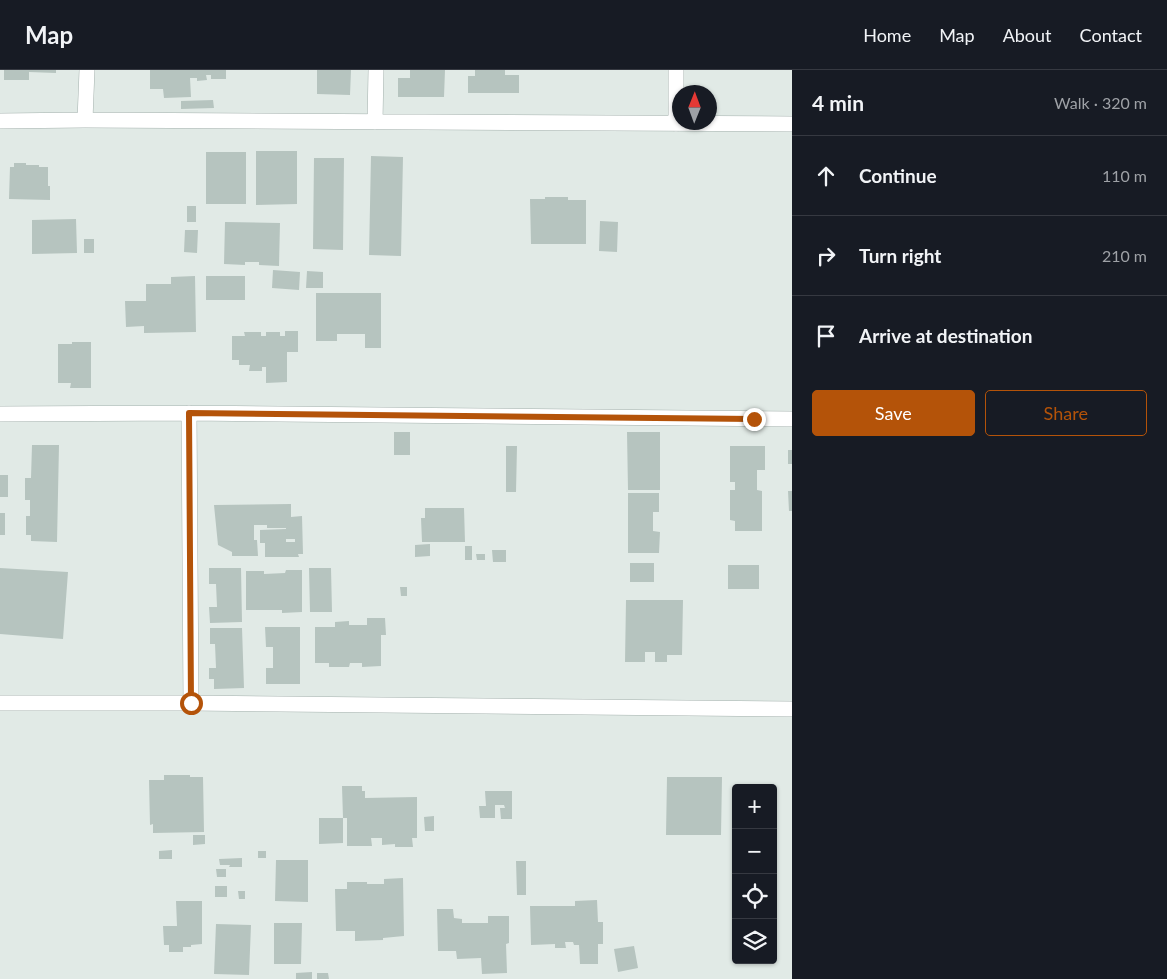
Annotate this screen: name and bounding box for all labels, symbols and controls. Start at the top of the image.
text: Map [25,20,73,49]
text: Home [863,24,911,46]
text: Map [939,24,975,46]
text: About [1003,24,1052,46]
text: Contact [1080,24,1142,46]
north arrow [672,85,717,130]
text: 4 min [812,90,864,115]
text: Walk · 320 m [1054,93,1147,112]
icon: ahead [812,162,840,190]
text: Continue [859,164,937,187]
text: 110 m [1102,166,1147,185]
icon: right [812,242,840,270]
text: Turn right [859,244,941,267]
text: 210 m [1102,246,1147,265]
icon: arrive [812,322,840,350]
text: Arrive at destination [859,324,1032,347]
button: Save [812,390,975,436]
button: Share [985,390,1147,436]
route end [743,408,766,431]
route start [180,692,203,715]
map controls [732,784,777,964]
button: + [732,784,777,829]
button: − [732,829,777,874]
button: locate [732,874,777,919]
button: layers [732,919,777,964]

